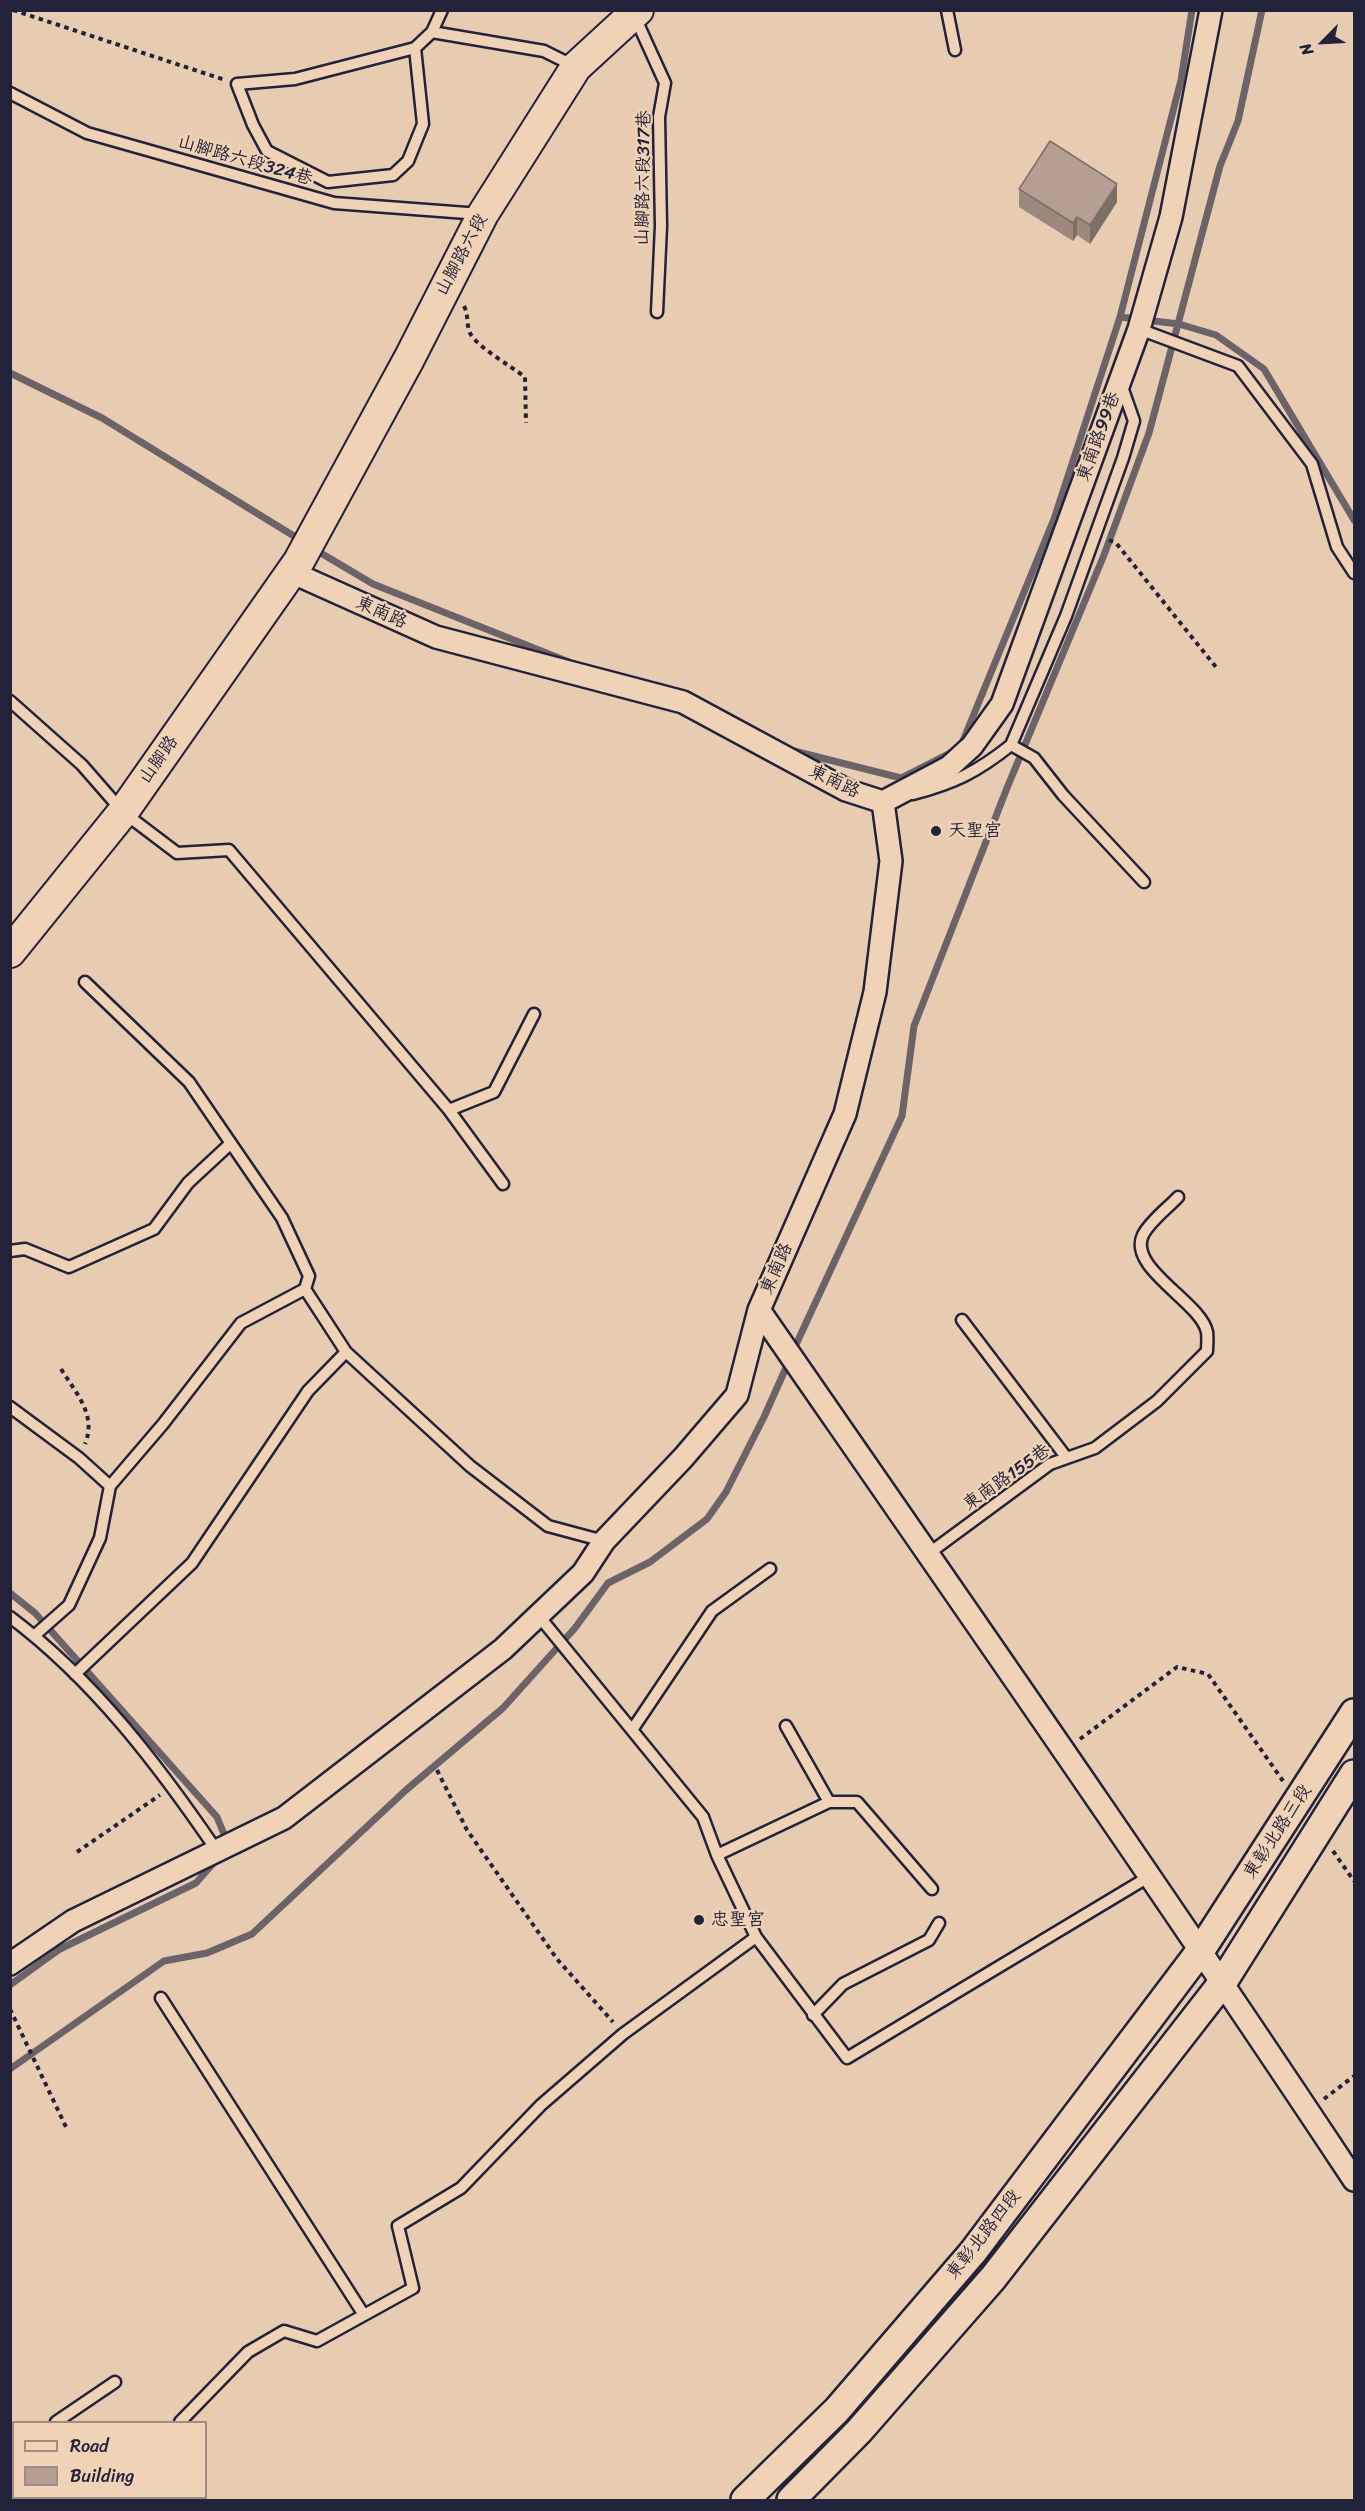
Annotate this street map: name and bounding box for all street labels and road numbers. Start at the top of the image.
street label: 山腳路六段317巷 [632,110,656,246]
street label: 山腳路六段324巷 [175,131,315,191]
street label: 山腳路六段 [431,210,493,300]
street label: 東南路99巷 [1073,389,1125,485]
street label: 東南路 [352,592,410,634]
street label: 山腳路 [135,732,183,788]
street label: 東南路 [805,761,863,803]
street label: 東南路 [756,1240,798,1298]
street label: 東南路155巷 [959,1440,1055,1516]
street label: 東彰北路三段 [1240,1781,1316,1883]
street label: 東彰北路四段 [942,2186,1026,2284]

